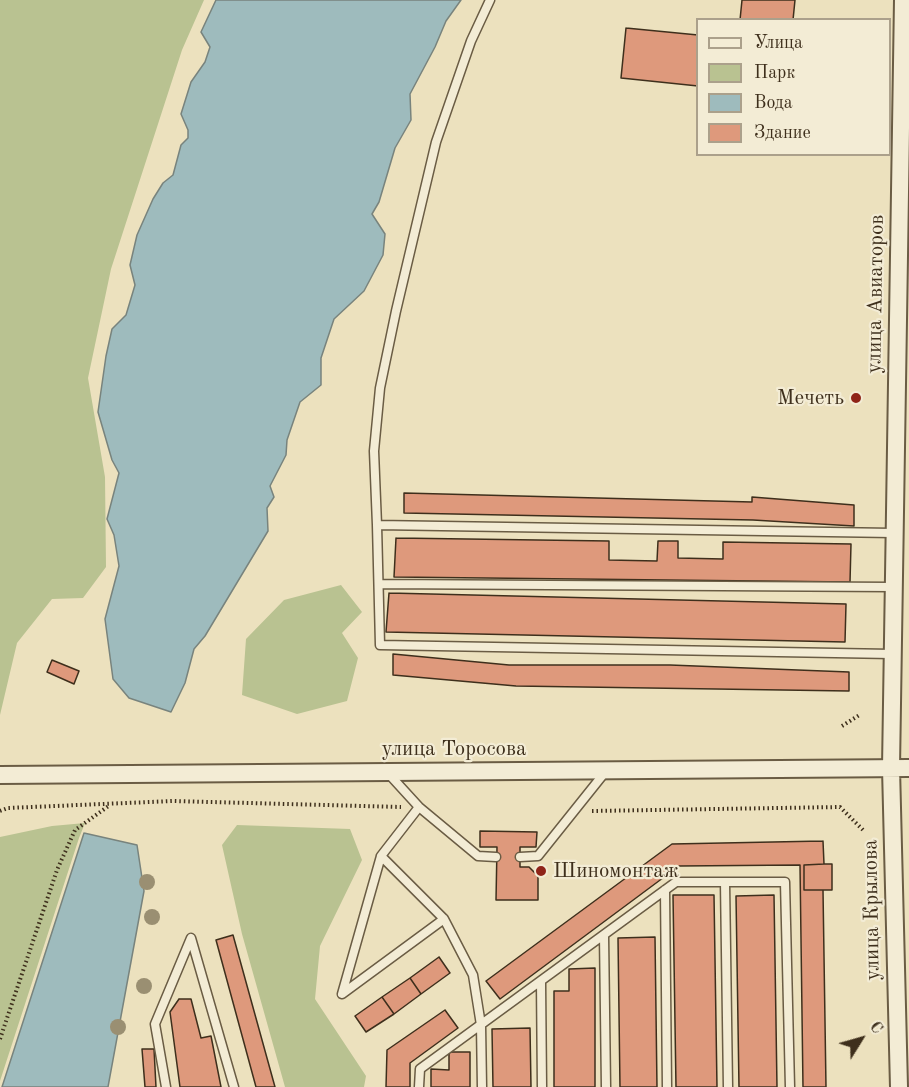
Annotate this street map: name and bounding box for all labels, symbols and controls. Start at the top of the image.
legend [696,18,891,156]
text: Улица [754,34,803,52]
text: Парк [754,64,795,82]
text: Вода [754,94,793,112]
text: Здание [754,124,811,142]
street label: улица Авиаторов [862,214,890,374]
place label: Мечеть [777,385,844,411]
marker: Мечеть [849,391,863,405]
street label: улица Торосова [382,736,526,762]
street label: улица Крылова [858,839,886,981]
place label: Шиномонтаж [553,858,679,884]
marker: Шиномонтаж [534,864,548,878]
north arrow [831,1009,891,1069]
text: С [866,1019,885,1037]

